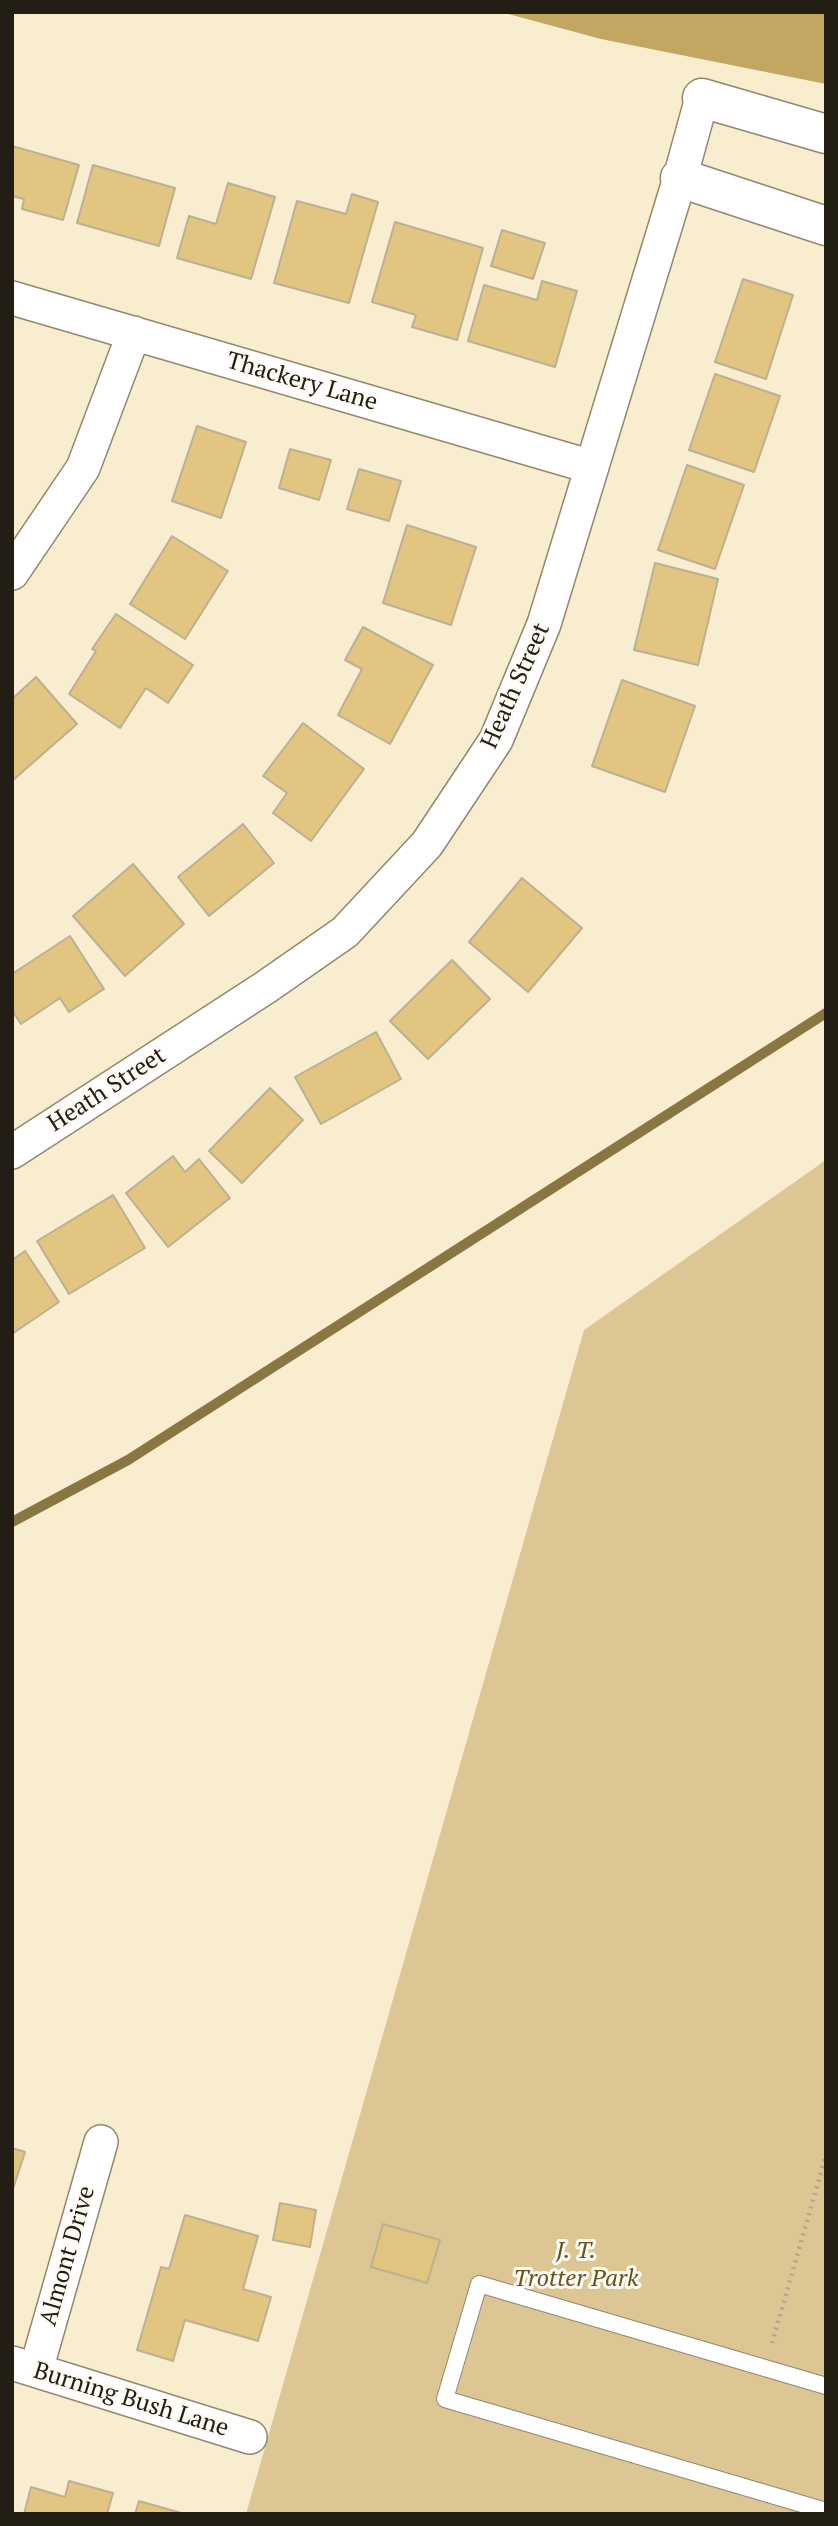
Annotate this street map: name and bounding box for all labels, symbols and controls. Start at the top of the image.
street label: Thackery Lane [223,347,381,417]
street label: Heath Street [475,619,557,753]
street label: Heath Street [43,1041,171,1139]
street label: Almont Drive [34,2183,102,2329]
park label: J. T. Trotter Park [513,2237,639,2293]
street label: Burning Bush Lane [30,2357,232,2443]

